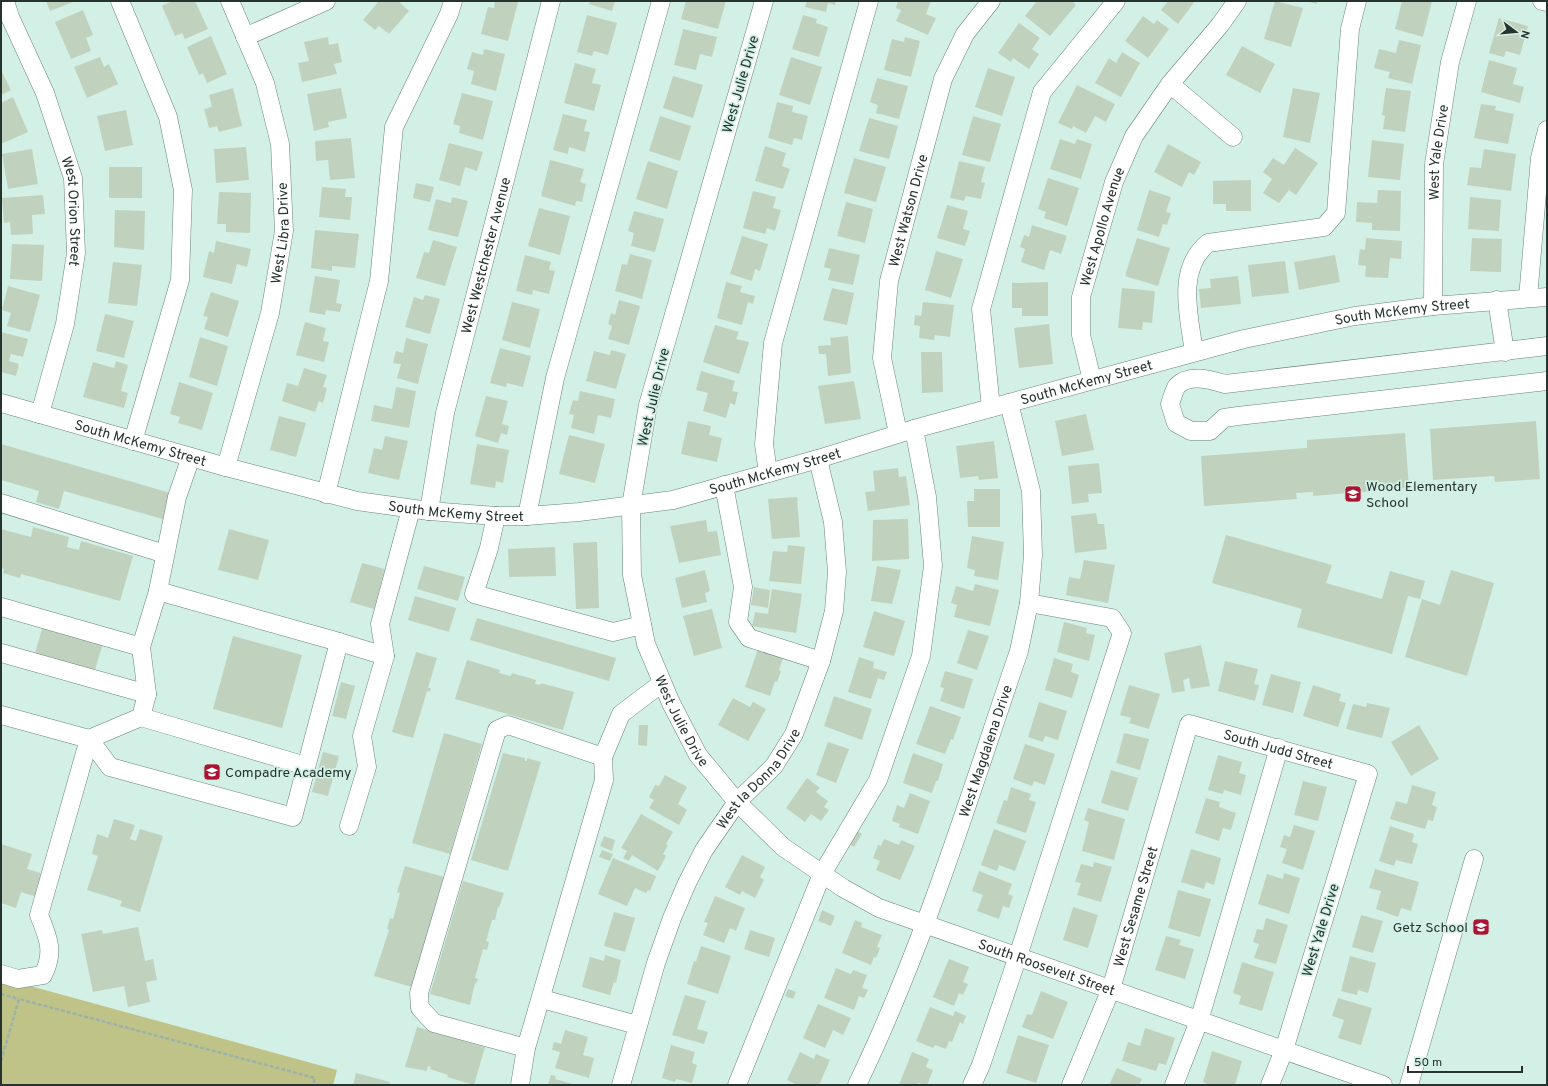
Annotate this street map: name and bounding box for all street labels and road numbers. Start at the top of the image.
street label: West Julie Drive [719,34,763,135]
street label: West Yale Drive [1427,103,1453,200]
street label: West Watson Drive [886,153,932,269]
street label: West Orion Street [57,155,83,267]
street label: West Apollo Avenue [1078,165,1129,288]
street label: West Westchester Avenue [459,176,515,336]
street label: West Libra Drive [268,182,294,285]
street label: South McKemy Street [1333,296,1470,330]
street label: West Julie Drive [635,346,674,448]
street label: South McKemy Street [1019,357,1155,410]
street label: South McKemy Street [72,417,208,471]
street label: South McKemy Street [708,445,843,499]
street label: South McKemy Street [387,498,524,526]
street label: West Julie Drive [650,673,711,771]
street label: West Magdalena Drive [957,683,1017,820]
street label: West la Donna Drive [714,727,805,833]
street label: South Judd Street [1221,727,1335,774]
street label: West Sesame Street [1111,845,1163,969]
street label: West Yale Drive [1299,882,1344,979]
street label: South Roosevelt Street [976,936,1117,1000]

